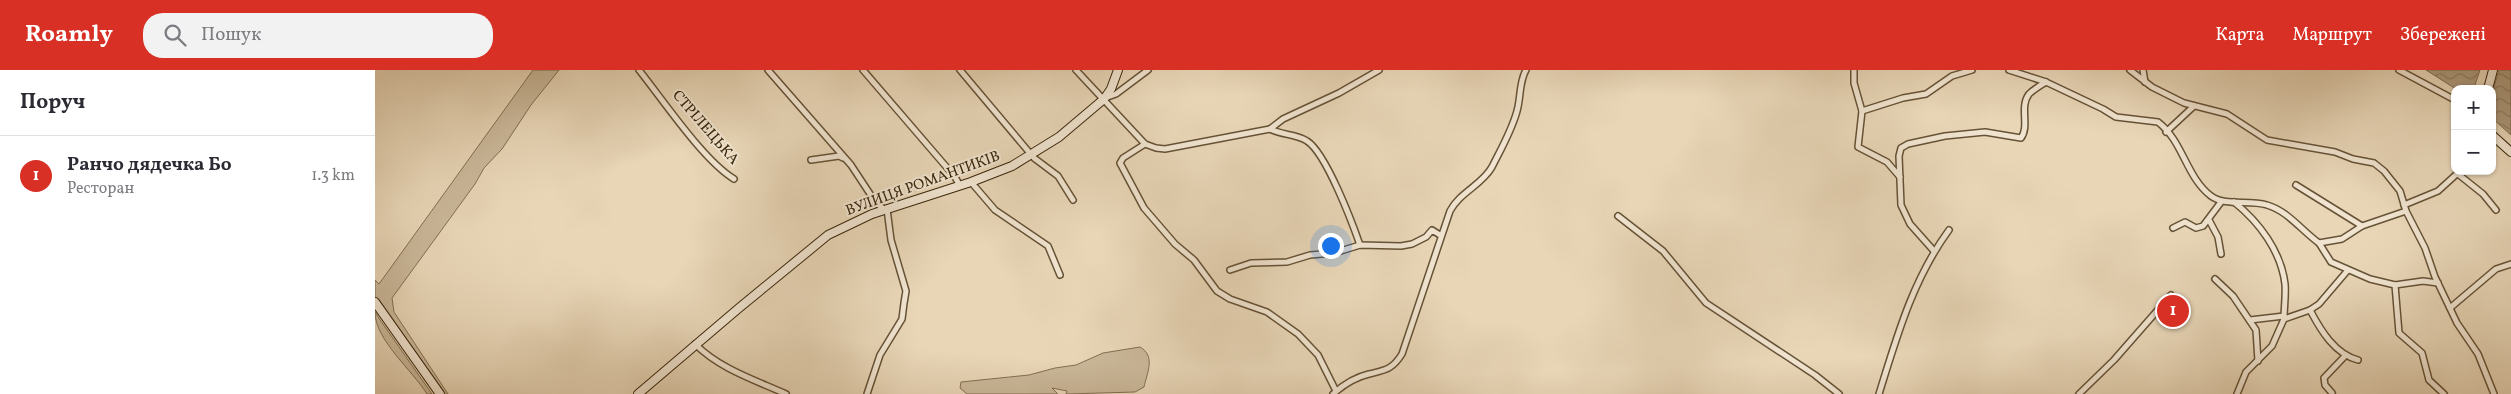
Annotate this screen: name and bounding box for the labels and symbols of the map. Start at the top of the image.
street label: СТРІЛЕЦЬКА [667,86,744,170]
street label: ВУЛИЦЯ РОМАНТИКІВ [843,146,1003,222]
your location [1318,233,1344,259]
pin: 1 [2157,292,2189,330]

